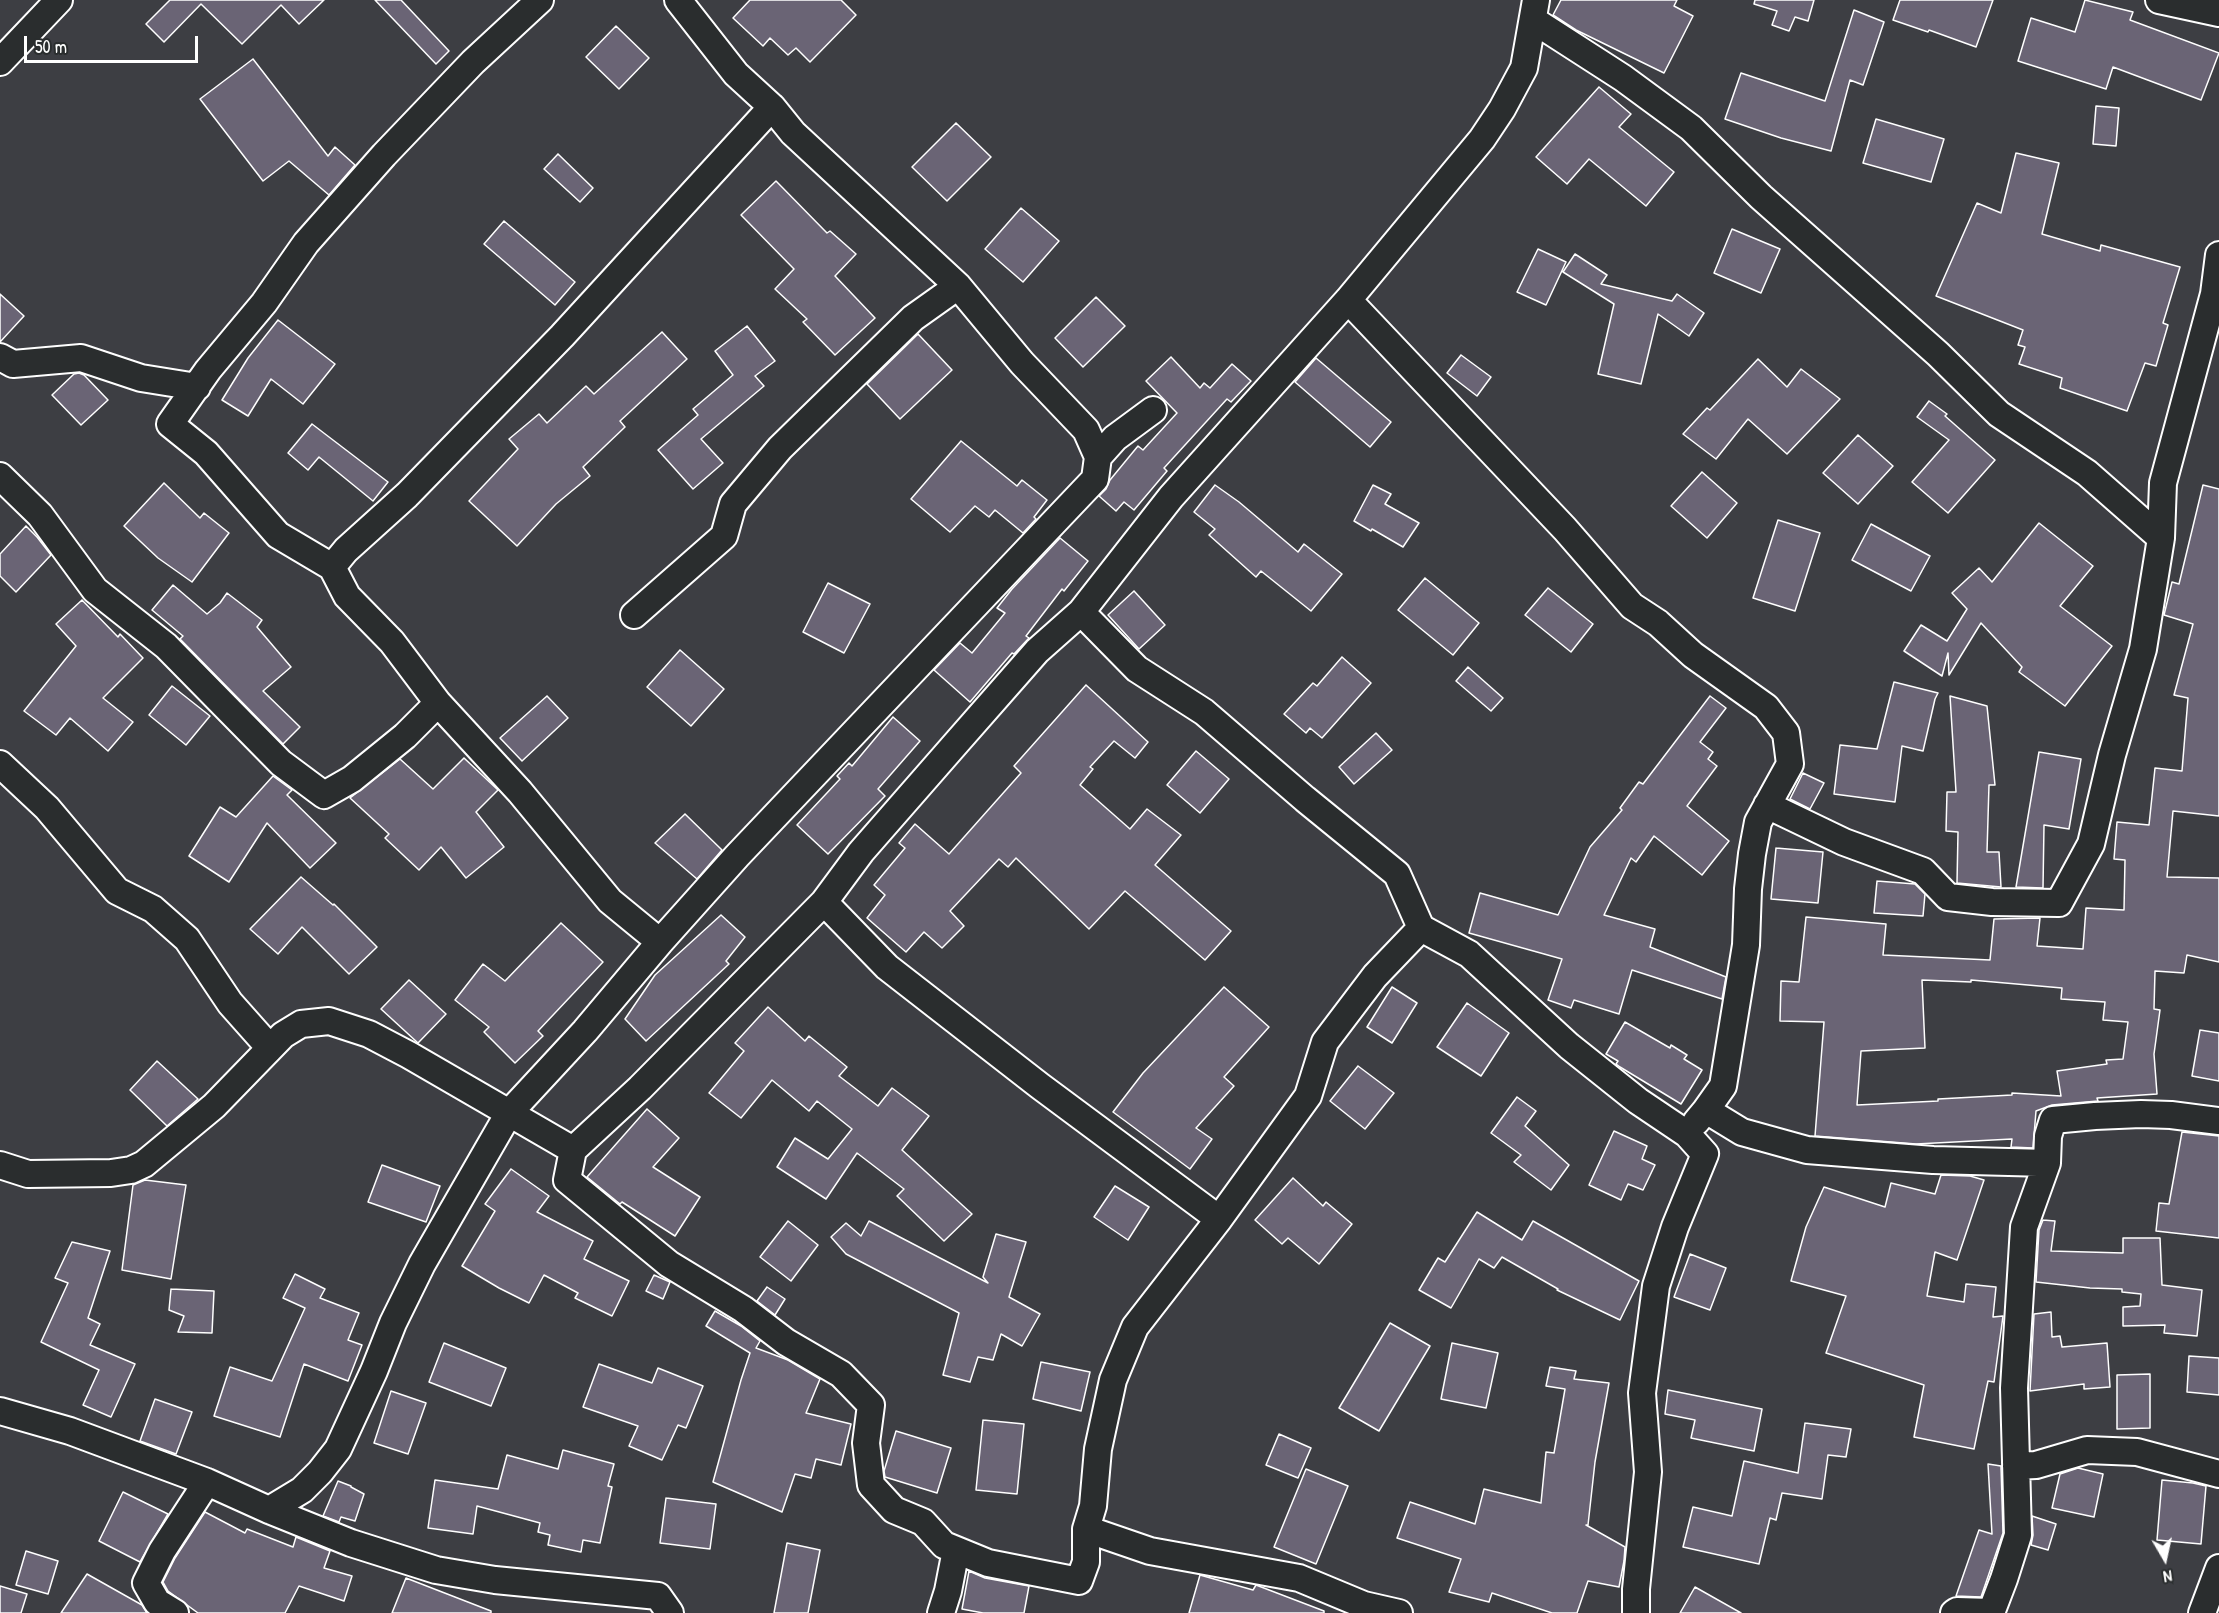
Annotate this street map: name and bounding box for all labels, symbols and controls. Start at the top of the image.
scale bar [27,24,201,62]
text: 50 m [35,34,67,59]
north arrow [2135,1529,2195,1589]
text: N [2162,1565,2174,1588]

